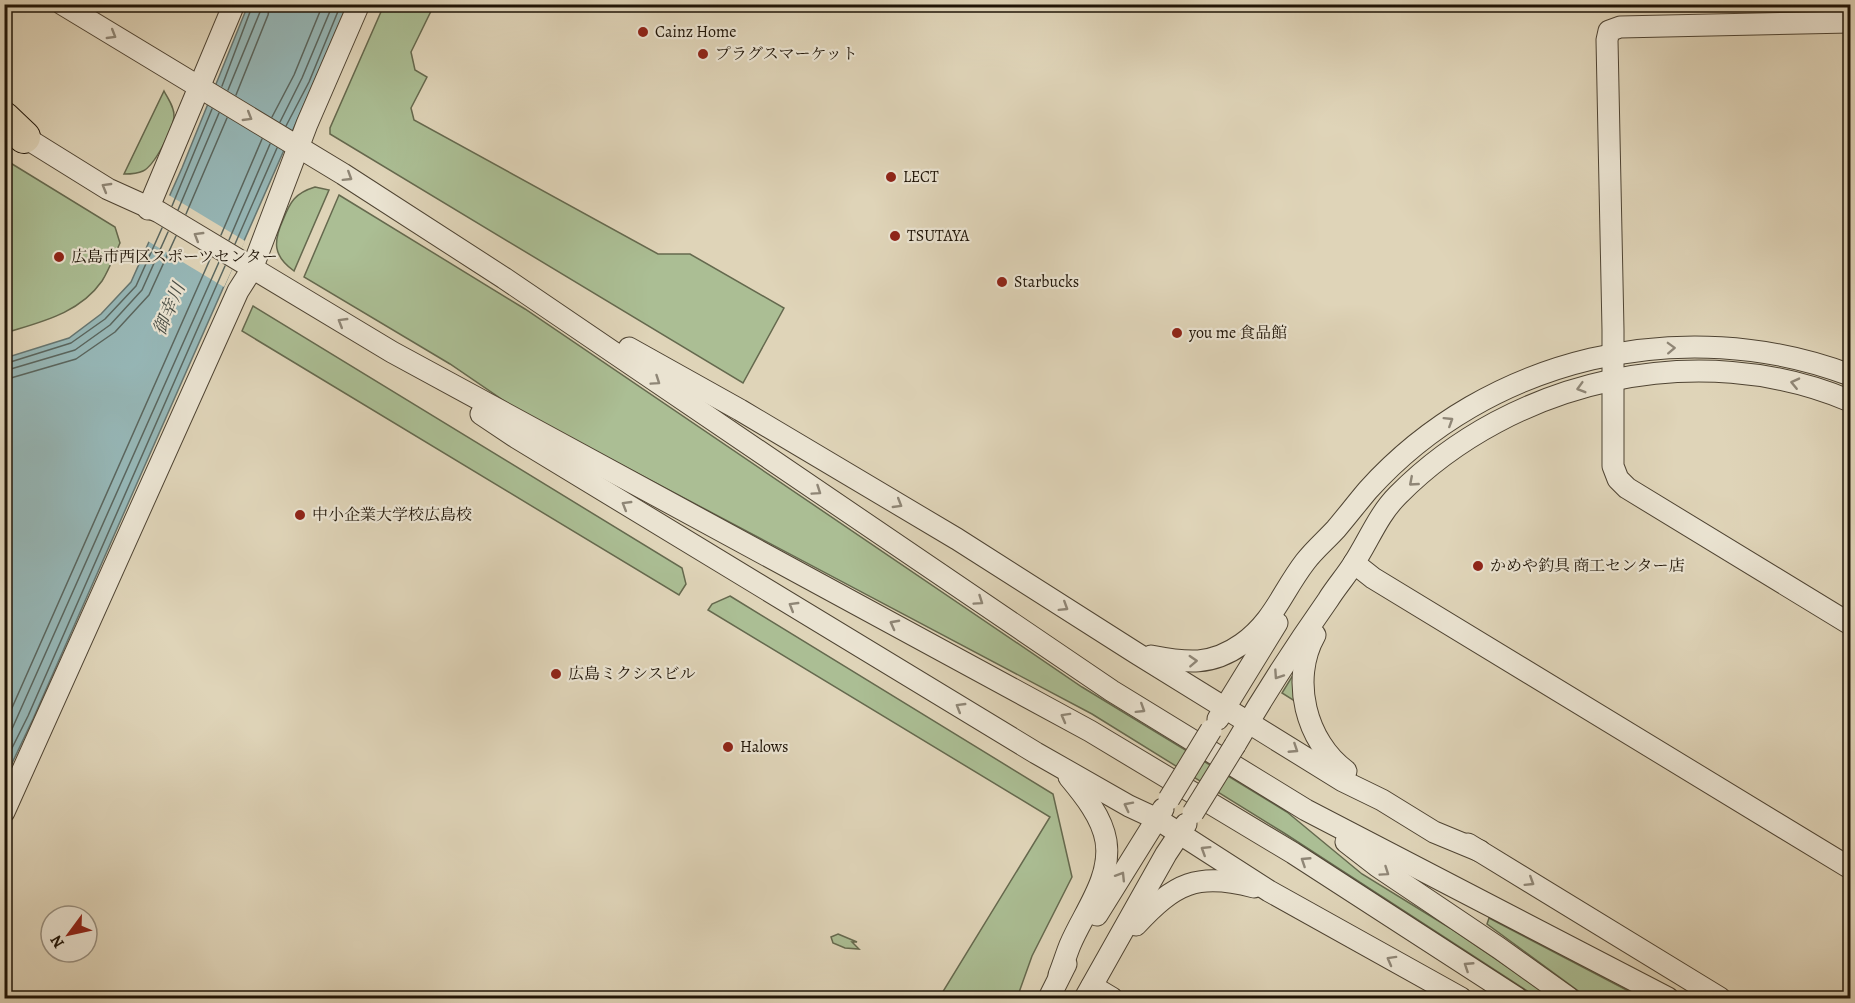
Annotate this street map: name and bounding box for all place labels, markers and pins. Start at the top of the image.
place label: Cainz Home [655,21,736,43]
marker: Cainz Home [636,25,650,39]
place label: プラグスマーケット [715,43,858,65]
marker: プラグスマーケット [696,47,710,61]
place label: LECT [903,166,939,188]
marker: LECT [884,170,898,184]
place label: TSUTAYA [907,225,970,247]
marker: TSUTAYA [888,229,902,243]
place label: 広島市西区スポーツセンター [71,246,278,268]
marker: 広島市西区スポーツセンター [52,250,66,264]
place label: Starbucks [1014,271,1079,293]
marker: Starbucks [995,275,1009,289]
place label: you me 食品館 [1188,322,1287,344]
marker: you me 食品館 [1170,326,1184,340]
place label: 中小企業大学校広島校 [312,504,472,526]
marker: 中小企業大学校広島校 [293,508,307,522]
place label: かめや釣具 商工センター店 [1490,555,1685,577]
marker: かめや釣具 商工センター店 [1471,559,1485,573]
place label: 広島ミクシスビル [568,663,696,685]
marker: 広島ミクシスビル [549,667,563,681]
place label: Halows [740,736,789,758]
marker: Halows [721,740,735,754]

